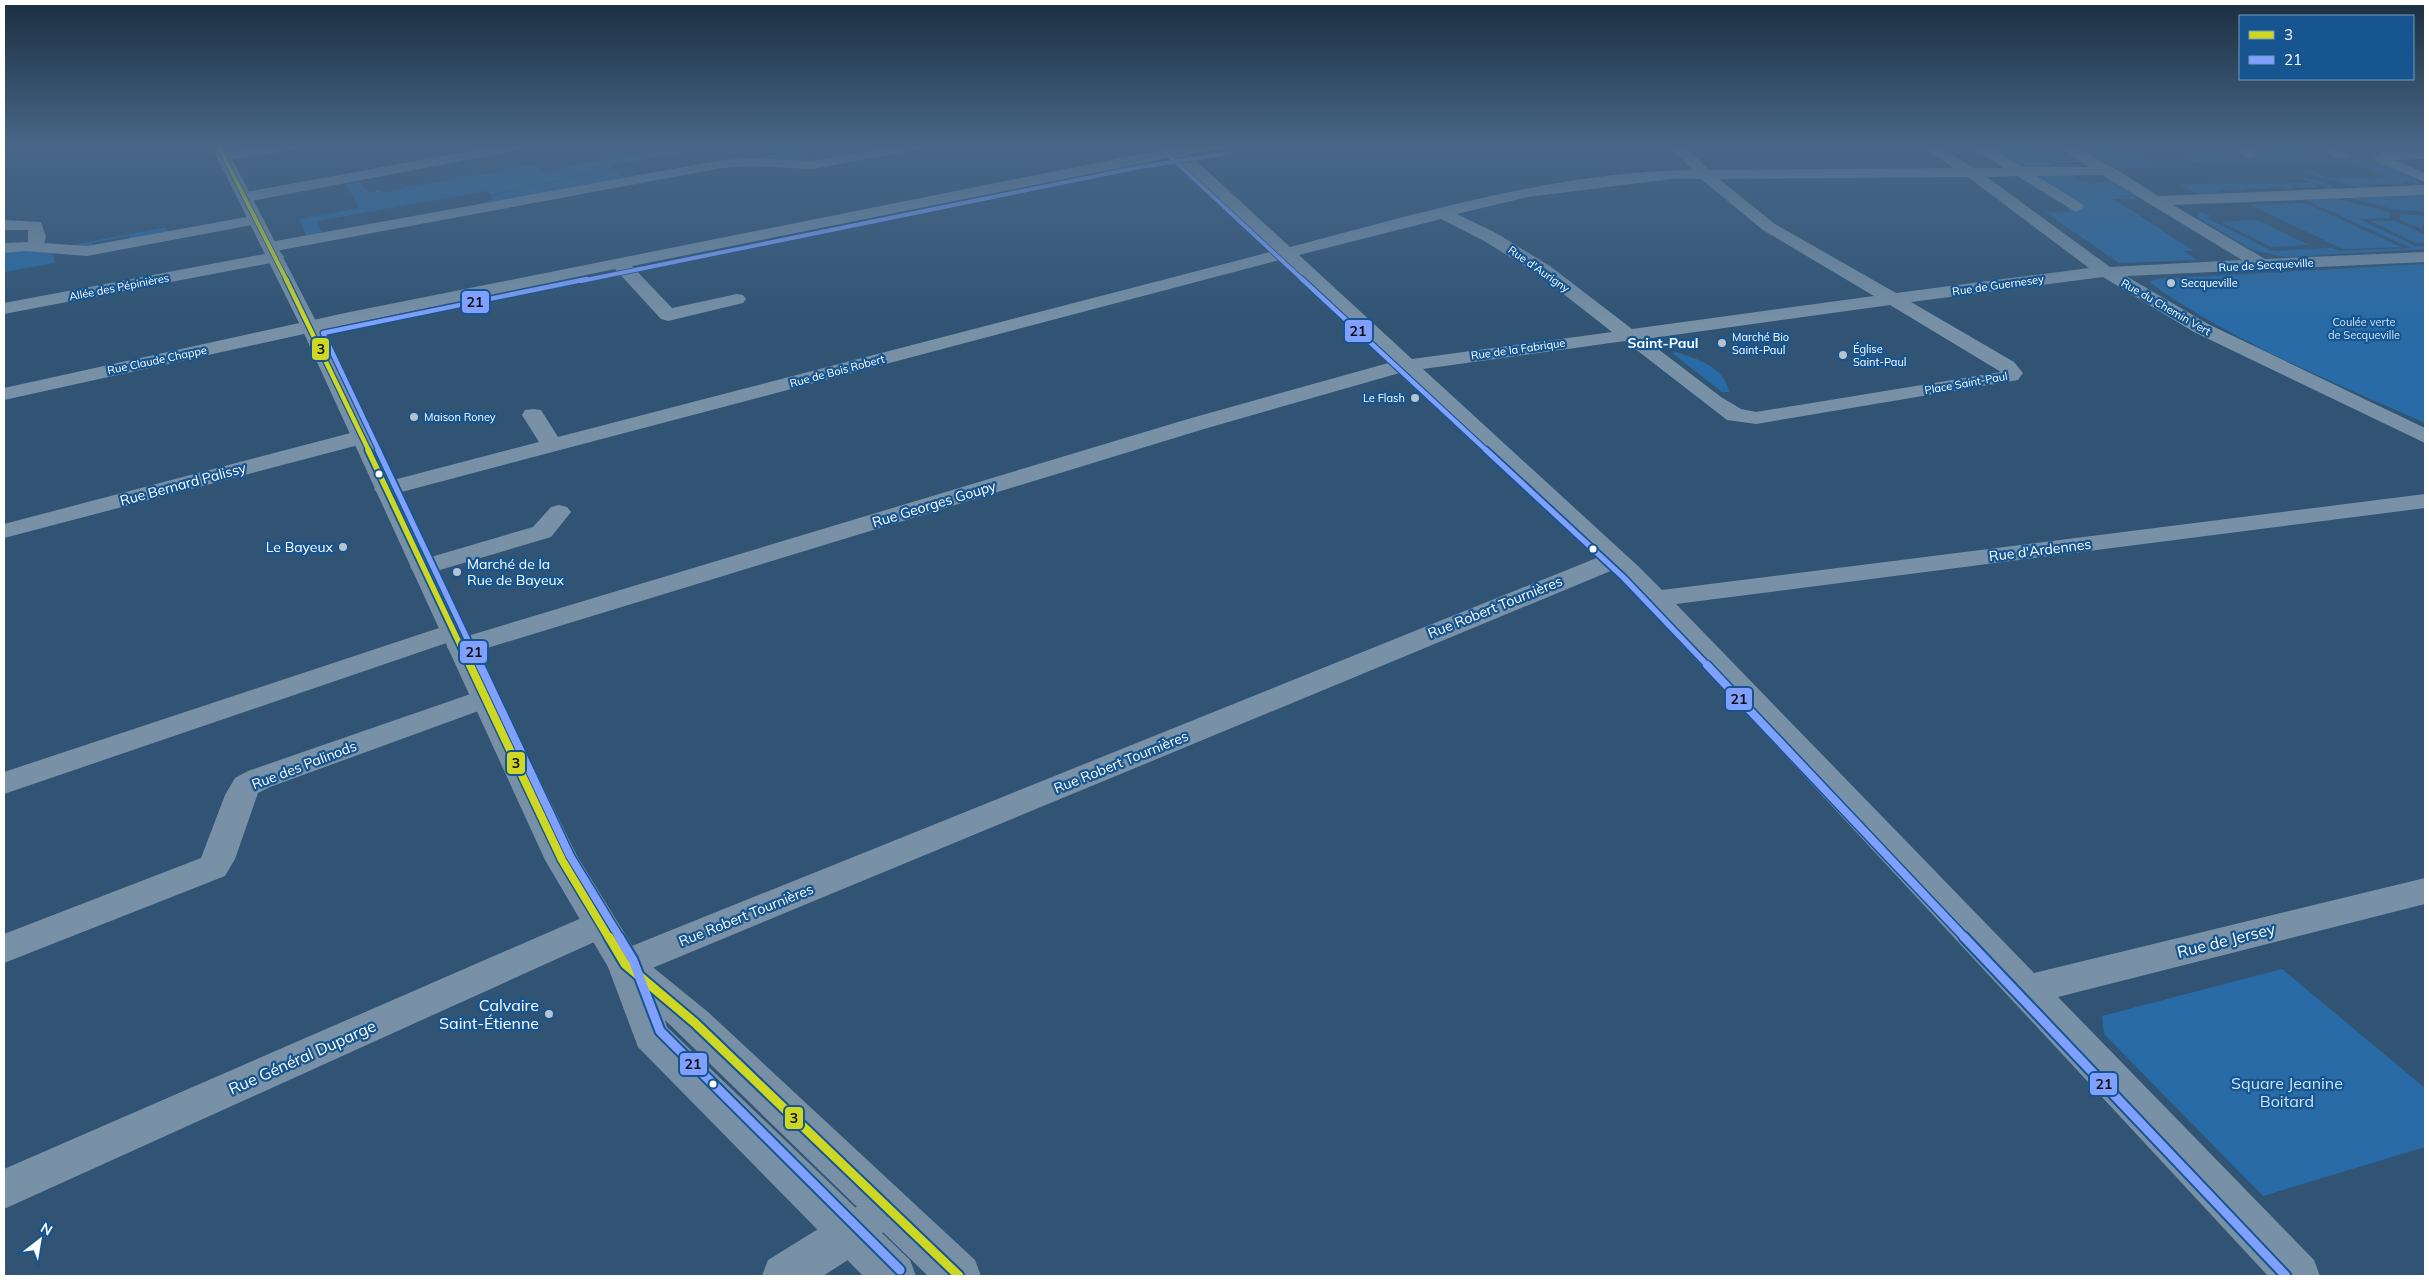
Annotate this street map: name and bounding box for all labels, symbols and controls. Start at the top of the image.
legend [2239,15,2414,80]
text: 3 [2284,25,2293,44]
text: 21 [2284,50,2302,69]
street label: Rue d'Aurigny [1506,243,1573,295]
street label: Rue de Secqueville [2218,256,2314,274]
street label: Allée des Pépinières [68,270,170,304]
street label: Rue de Guernesey [1951,272,2045,298]
street label: Rue du Chemin Vert [2119,276,2214,338]
place label: Secqueville [2181,276,2238,290]
marker: Secqueville [2165,277,2177,289]
line badge: 21 [461,290,490,314]
text: 21 [467,293,483,311]
park label: Coulée verte de Secqueville [2328,315,2400,342]
line badge: 21 [1344,319,1373,343]
text: 21 [1350,322,1366,340]
place label: Marché Bio Saint-Paul [1732,330,1789,357]
district label: Saint-Paul [1628,334,1698,352]
street label: Rue de la Fabrique [1470,335,1566,363]
line badge: 3 [311,337,330,361]
marker: Marché Bio Saint-Paul [1716,337,1728,349]
text: 3 [317,340,325,358]
place label: Église Saint-Paul [1853,342,1906,369]
street label: Rue Claude Chappe [106,343,208,377]
marker: Église Saint-Paul [1837,349,1849,361]
street label: Rue de Bois Robert [788,352,886,390]
street label: Place Saint-Paul [1923,369,2009,397]
place label: Le Flash [1363,391,1405,405]
marker: Le Flash [1409,392,1421,404]
place label: Maison Roney [424,410,496,424]
marker: Maison Roney [408,411,420,423]
street label: Rue Bernard Palissy [118,458,249,510]
unlabelled marker [374,469,384,479]
street label: Rue Georges Goupy [870,476,999,531]
street label: Rue d'Ardennes [1988,535,2092,565]
place label: Le Bayeux [266,538,334,556]
marker: Le Bayeux [337,541,349,553]
unlabelled marker [1588,544,1598,554]
place label: Marché de la Rue de Bayeux [467,555,565,589]
marker: Marché de la Rue de Bayeux [451,566,463,578]
street label: Rue Robert Tournières [1425,572,1565,642]
line badge: 21 [459,640,488,664]
text: 21 [466,643,482,661]
line badge: 21 [1725,687,1753,711]
text: 21 [1731,690,1747,708]
street label: Rue Robert Tournières [1051,727,1191,797]
street label: Rue des Palinods [249,737,359,793]
line badge: 3 [506,751,526,775]
text: 3 [512,754,520,772]
street label: Rue Robert Tournières [676,880,816,950]
street label: Rue de Jersey [2175,918,2278,962]
place label: Calvaire Saint-Étienne [439,995,539,1033]
marker: Calvaire Saint-Étienne [543,1008,555,1020]
street label: Rue Général Duparge [225,1015,379,1099]
line badge: 21 [679,1052,708,1076]
text: 21 [685,1055,701,1073]
line badge: 21 [2089,1072,2118,1096]
park label: Square Jeanine Boitard [2231,1073,2343,1111]
text: 21 [2096,1075,2112,1093]
unlabelled marker [708,1079,718,1089]
line badge: 3 [784,1106,804,1130]
text: 3 [790,1109,798,1127]
north arrow [15,1215,65,1265]
text: N [38,1218,56,1239]

